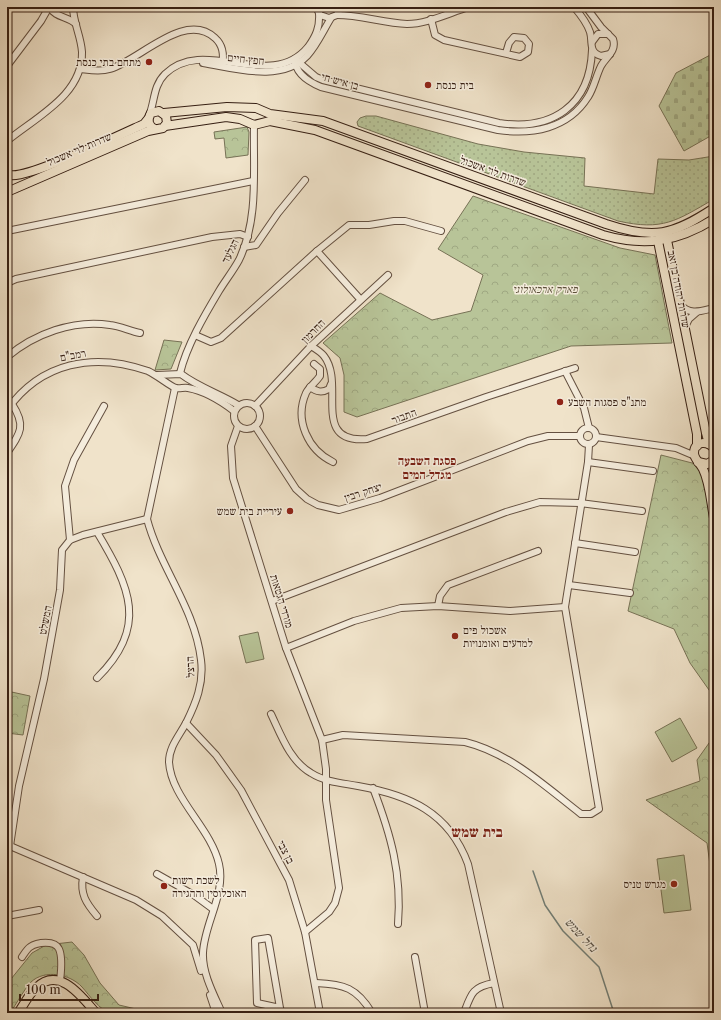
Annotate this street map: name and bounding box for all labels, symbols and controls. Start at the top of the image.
street label: חפץ חיים [227,50,265,68]
place label: מתחם בתי כנסת [76,55,141,69]
marker: מתחם בתי כנסת [144,57,154,67]
street label: בן איש חי [320,69,360,93]
place label: בית כנסת [436,78,474,92]
marker: בית כנסת [423,80,433,90]
street label: שדרות לוי אשכול [44,129,114,169]
street label: שדרות לוי אשכול [458,153,528,190]
street label: הגלעד [218,237,242,265]
street label: שדרות יהודה בן זאב [665,249,693,329]
park label: פארק ארכאולוגי [512,282,579,296]
street label: החרמון [298,316,328,346]
street label: רמב"ם [59,346,87,364]
place label: מתנ"ס פסגות השבע [568,395,647,409]
marker: מתנ"ס פסגות השבע [555,397,565,407]
street label: התבור [390,405,419,427]
district label: פסגת השבעה מגדל המים [398,453,456,482]
street label: יצחק רבין [342,479,384,505]
place label: עיריית בית שמש [217,504,282,518]
marker: עיריית בית שמש [285,506,295,516]
street label: מורדי הגטאות [267,572,297,630]
street label: המשלט [35,604,55,636]
place label: אשכול פים למדעים ואומנויות [463,623,533,650]
marker: אשכול פים למדעים ואומנויות [450,631,460,641]
street label: הרצל [182,656,198,678]
district label: בית שמש [451,822,503,841]
street label: בן צבי [274,838,298,866]
place label: לשכת רשות האוכלוסין וההגירה [172,873,247,900]
place label: מגרש טניס [623,877,666,891]
marker: מגרש טניס [669,879,679,889]
marker: לשכת רשות האוכלוסין וההגירה [159,881,169,891]
water label: נחל שמש [562,915,601,955]
scale bar [20,976,98,1002]
text: 100 m [26,982,61,997]

